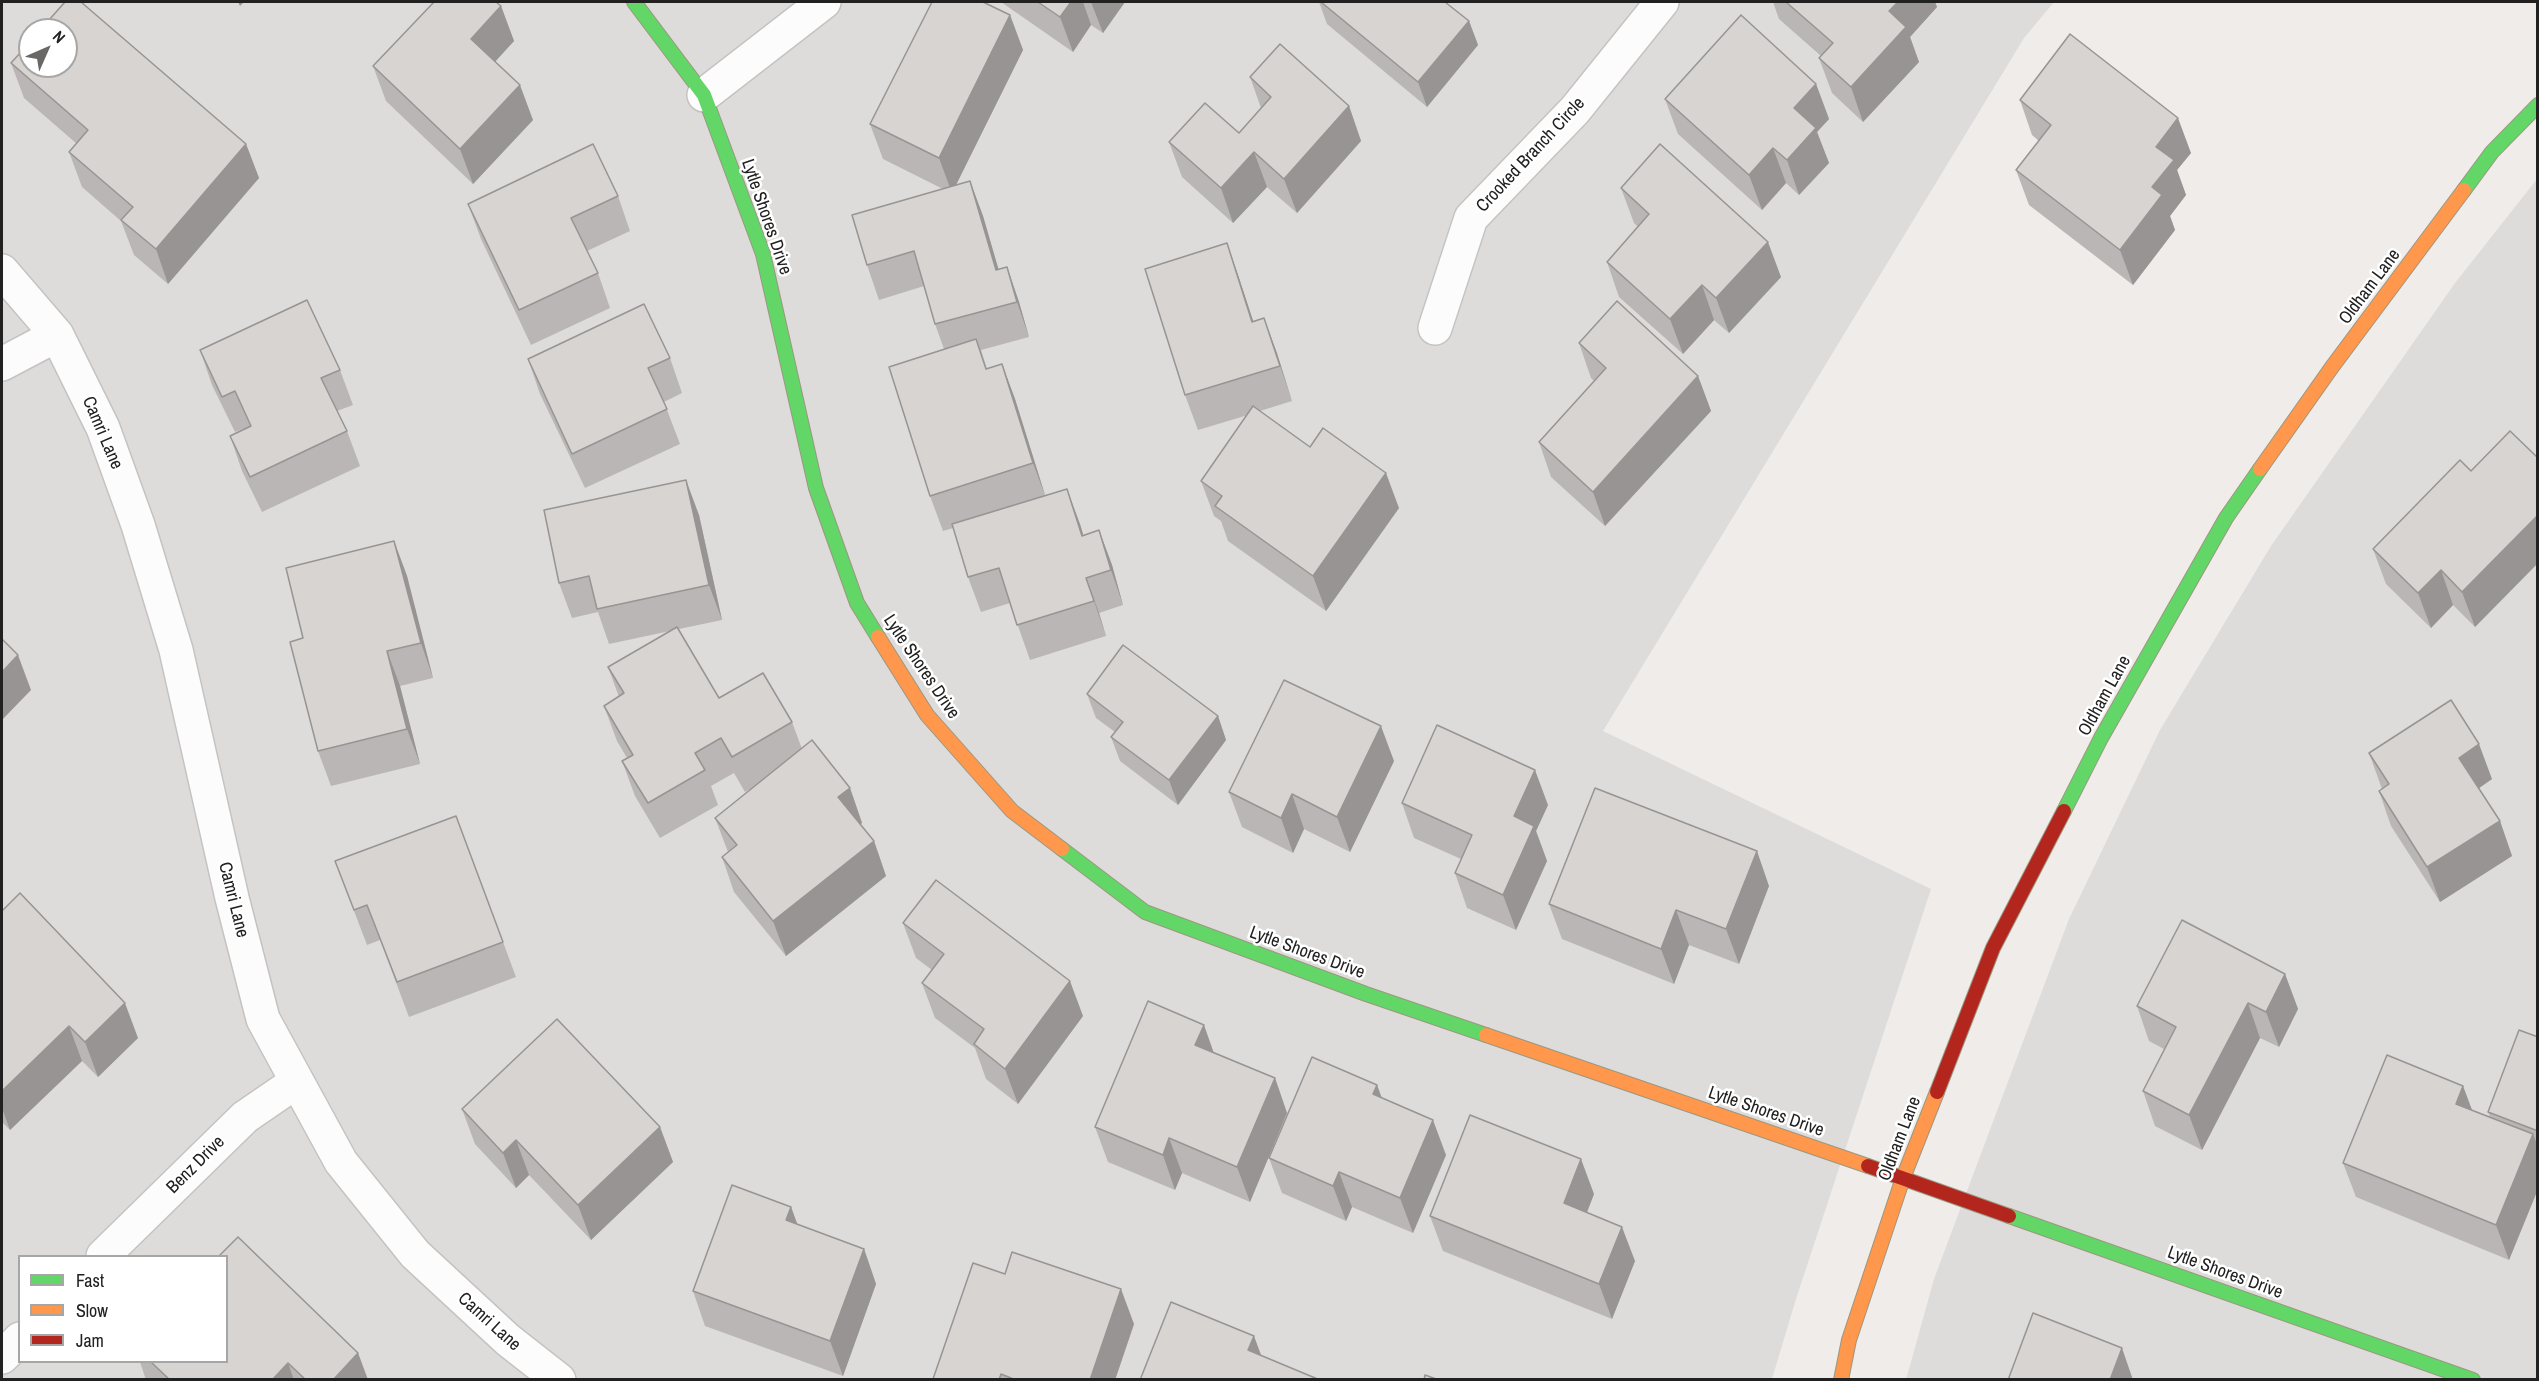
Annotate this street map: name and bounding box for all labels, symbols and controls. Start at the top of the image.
north arrow [18,18,78,78]
text: N [48,26,70,48]
street label: Crooked Branch Circle [1472,93,1590,217]
street label: Lytle Shores Drive [736,156,796,278]
street label: Oldham Lane [2335,245,2405,329]
street label: Camri Lane [77,393,127,473]
street label: Lytle Shores Drive [878,611,964,723]
street label: Oldham Lane [2074,652,2136,740]
street label: Camri Lane [213,860,253,940]
street label: Lytle Shores Drive [1247,922,1367,984]
street label: Lytle Shores Drive [1705,1082,1827,1142]
street label: Oldham Lane [1874,1094,1926,1184]
street label: Benz Drive [163,1132,229,1198]
street label: Lytle Shores Drive [2165,1242,2285,1304]
legend [18,1255,228,1363]
text: Fast [76,1268,104,1293]
street label: Camri Lane [453,1288,525,1356]
text: Slow [76,1298,108,1323]
text: Jam [76,1328,104,1353]

